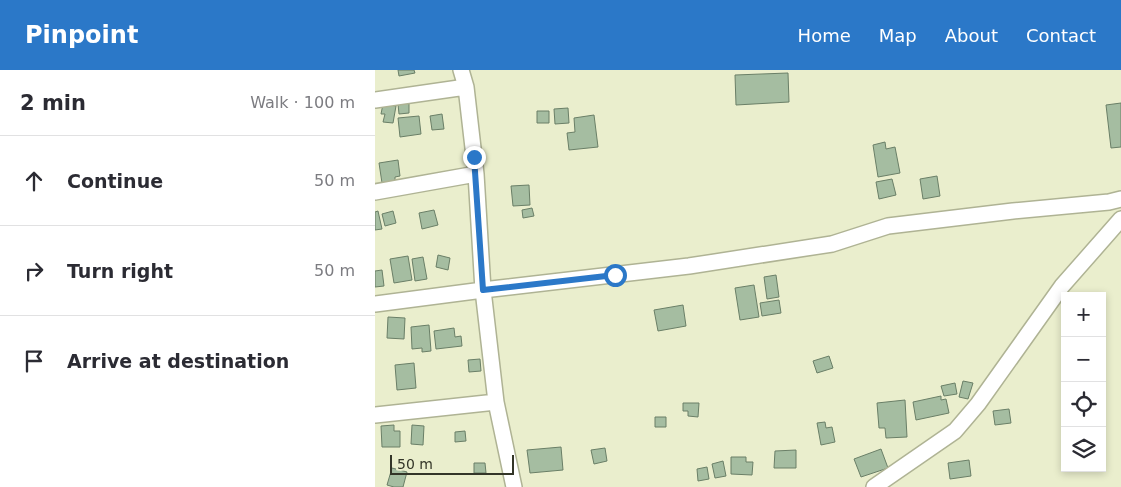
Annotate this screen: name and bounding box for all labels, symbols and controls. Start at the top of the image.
text: Pinpoint [25,21,138,49]
text: Home [798,25,851,46]
text: Map [879,25,917,46]
text: About [945,25,998,46]
text: Contact [1026,25,1096,46]
text: 2 min [20,91,86,115]
text: Walk · 100 m [250,93,355,112]
route end [463,146,486,169]
icon: ahead [20,167,48,195]
text: Continue [67,170,163,192]
text: 50 m [314,171,355,190]
icon: right [20,257,48,285]
text: Turn right [67,260,173,282]
text: 50 m [314,261,355,280]
route start [604,264,627,287]
map controls [1061,292,1106,472]
button: + [1061,292,1106,337]
button: − [1061,337,1106,382]
icon: arrive [20,347,48,375]
text: Arrive at destination [67,350,289,372]
button: locate [1061,382,1106,427]
button: layers [1061,427,1106,472]
scale bar [390,452,514,475]
text: 50 m [397,456,433,472]

